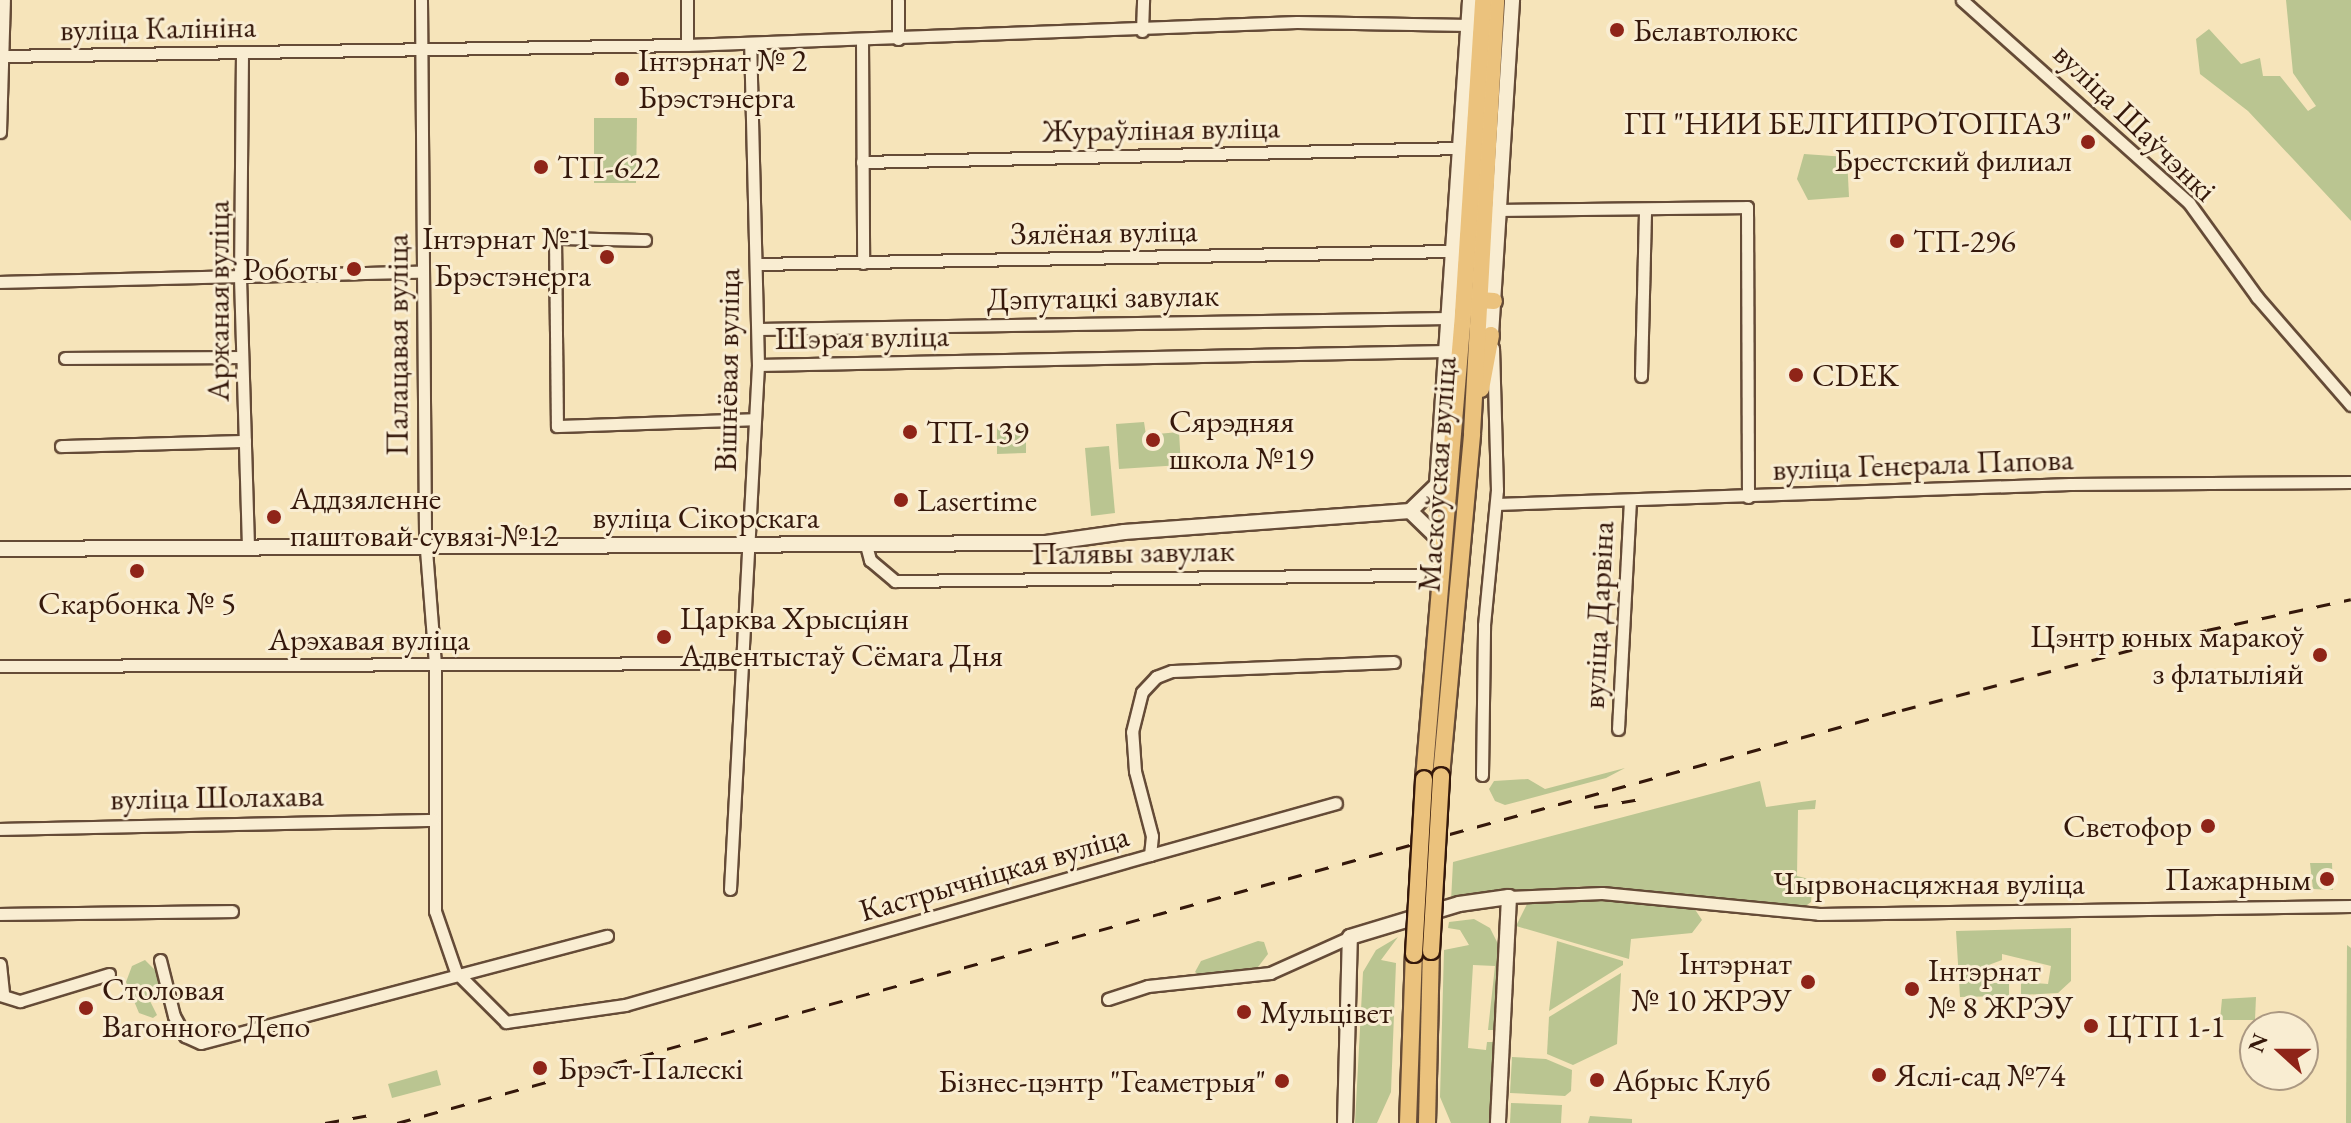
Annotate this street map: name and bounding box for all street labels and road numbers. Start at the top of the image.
street label: вуліца Калініна [60,7,256,49]
street label: вуліца Шаўчэнкі [2045,35,2225,209]
street label: Жураўліная вуліца [1042,108,1280,150]
street label: Аржаная вуліца [199,200,237,402]
street label: Зялёная вуліца [1010,211,1198,253]
street label: Палацавая вуліца [378,234,416,456]
street label: Вішнёвая вуліца [706,268,748,472]
street label: Дэпутацкі завулак [987,276,1219,318]
street label: Шэрая вуліца [775,316,949,358]
street label: Маскоўская вуліца [1410,355,1464,593]
street label: вуліца Генерала Папова [1772,440,2074,488]
street label: вуліца Сікорскага [592,498,820,536]
street label: вуліца Дарвіна [1574,520,1622,710]
street label: Палявы завулак [1031,531,1235,573]
street label: Арэхавая вуліца [268,620,470,658]
street label: вуліца Шолахава [110,776,324,818]
street label: Кастрычніцкая вуліца [855,816,1133,930]
street label: Чырвонасцяжная вуліца [1773,864,2085,902]

